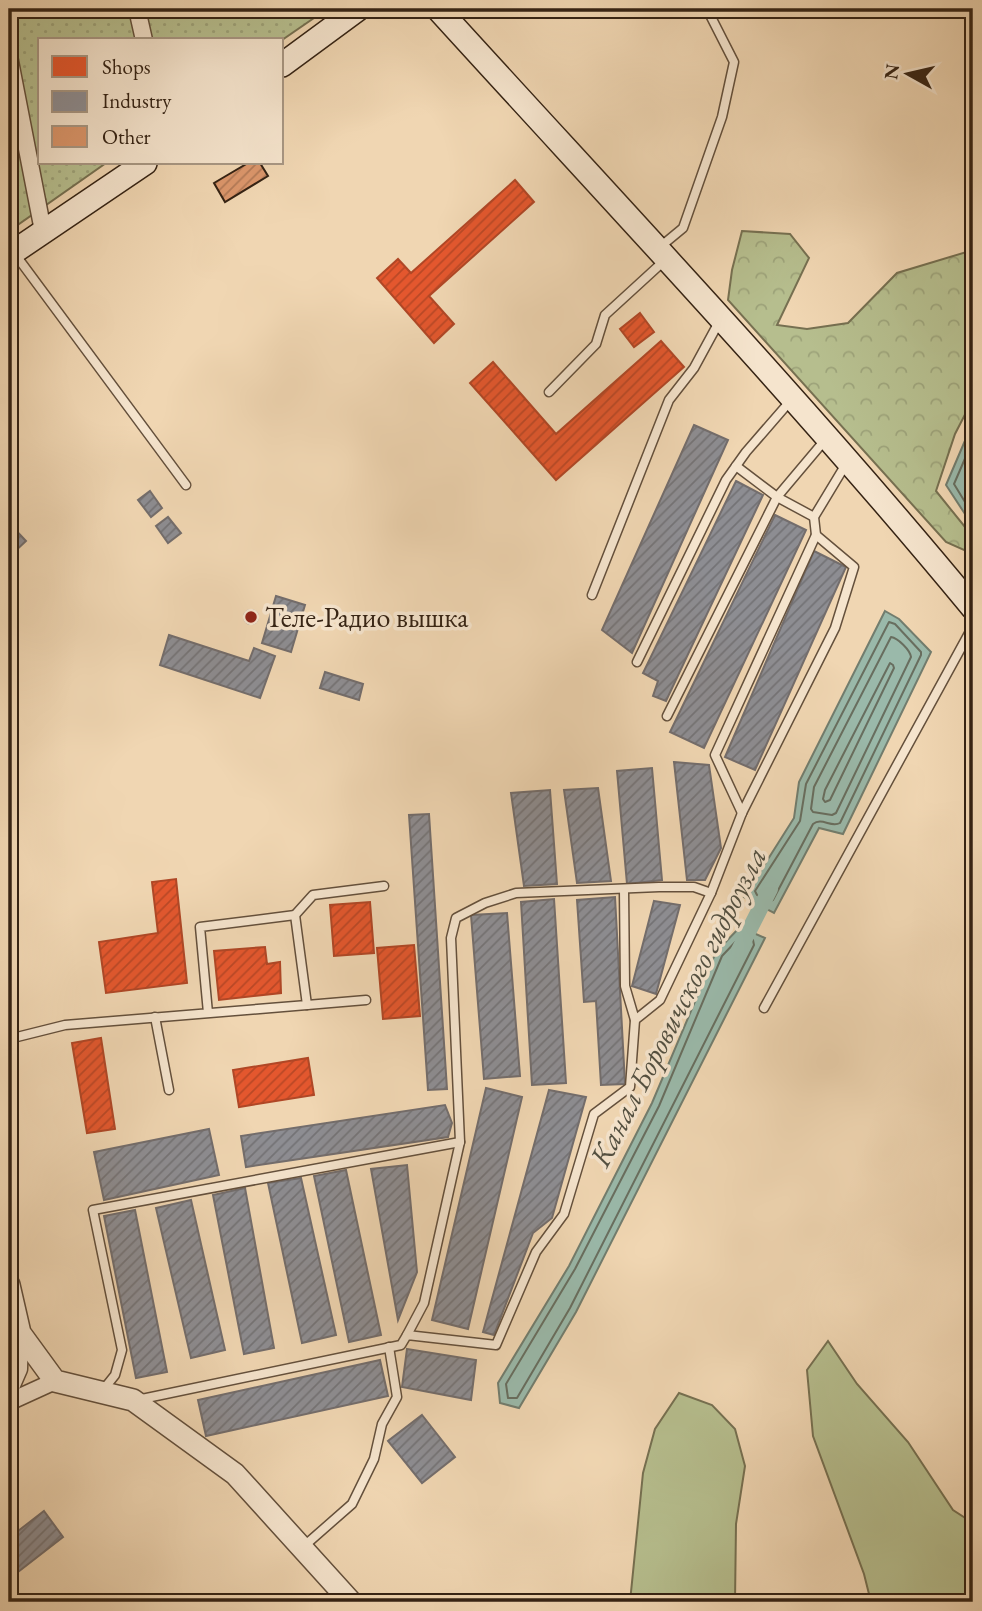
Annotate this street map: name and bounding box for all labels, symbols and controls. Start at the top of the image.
legend [38,38,284,164]
north arrow [874,38,944,108]
text: Shops [102,53,151,80]
text: N [878,62,905,81]
text: Industry [102,87,172,114]
text: Other [102,123,151,150]
place label: Теле-Радио вышка [265,599,469,635]
marker: Теле-Радио вышка [243,609,259,625]
water label: Канал Боровичского гидроузла [580,841,775,1174]

